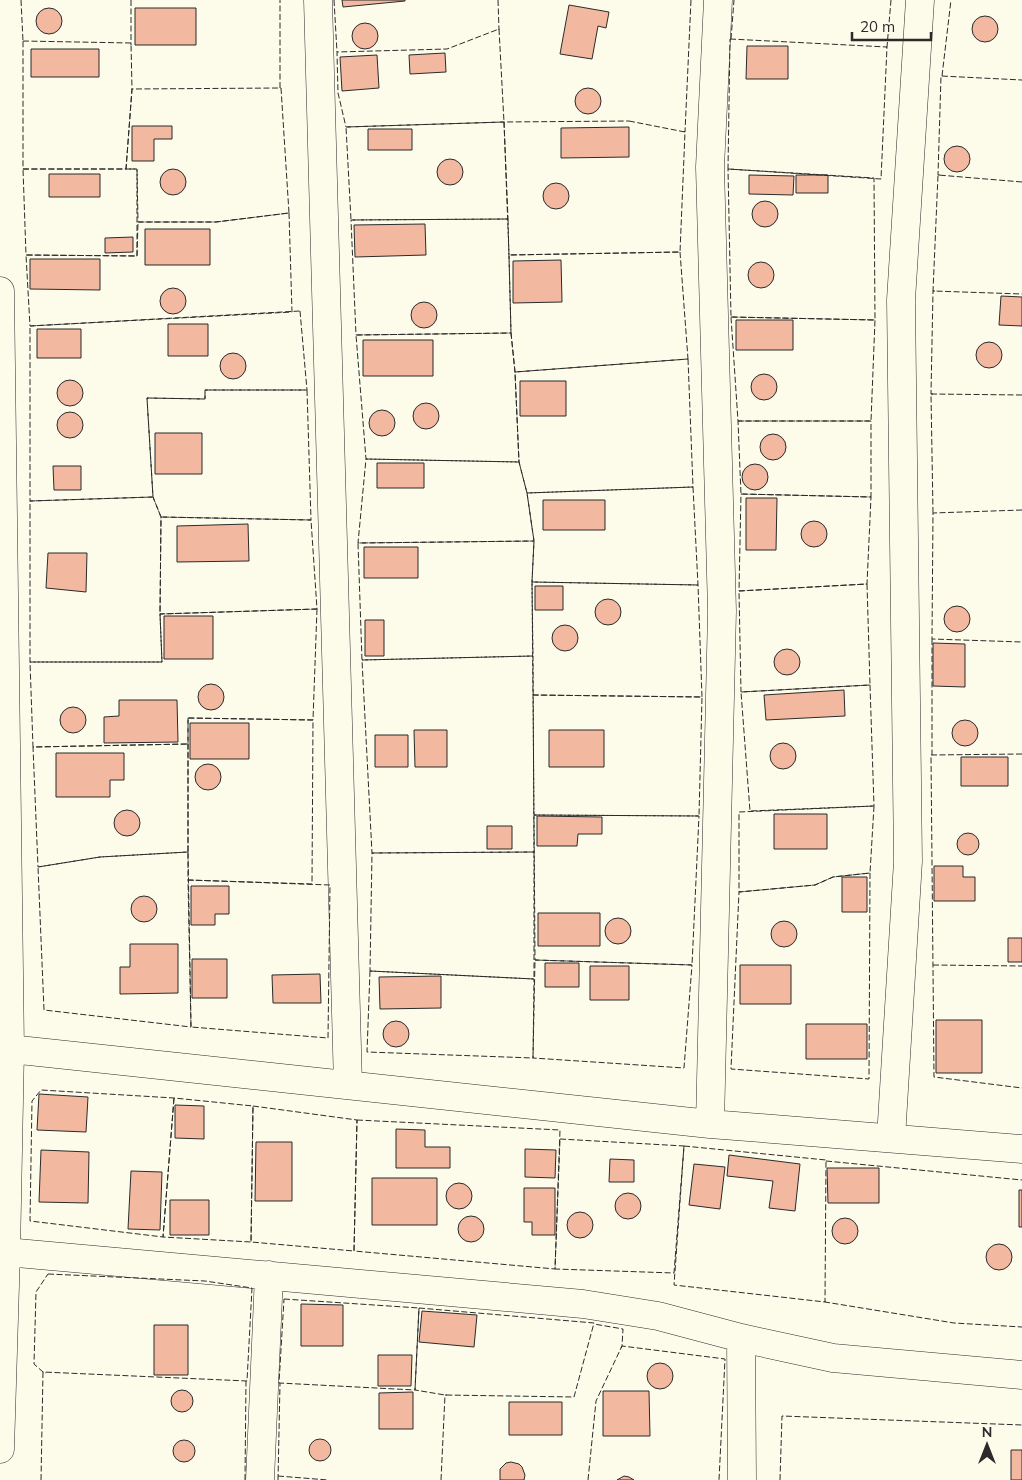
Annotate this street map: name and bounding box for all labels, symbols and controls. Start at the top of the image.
scale bar [852,10,931,42]
text: 20 m [860,17,895,36]
north arrow [962,1420,1012,1470]
text: N [982,1423,992,1441]

